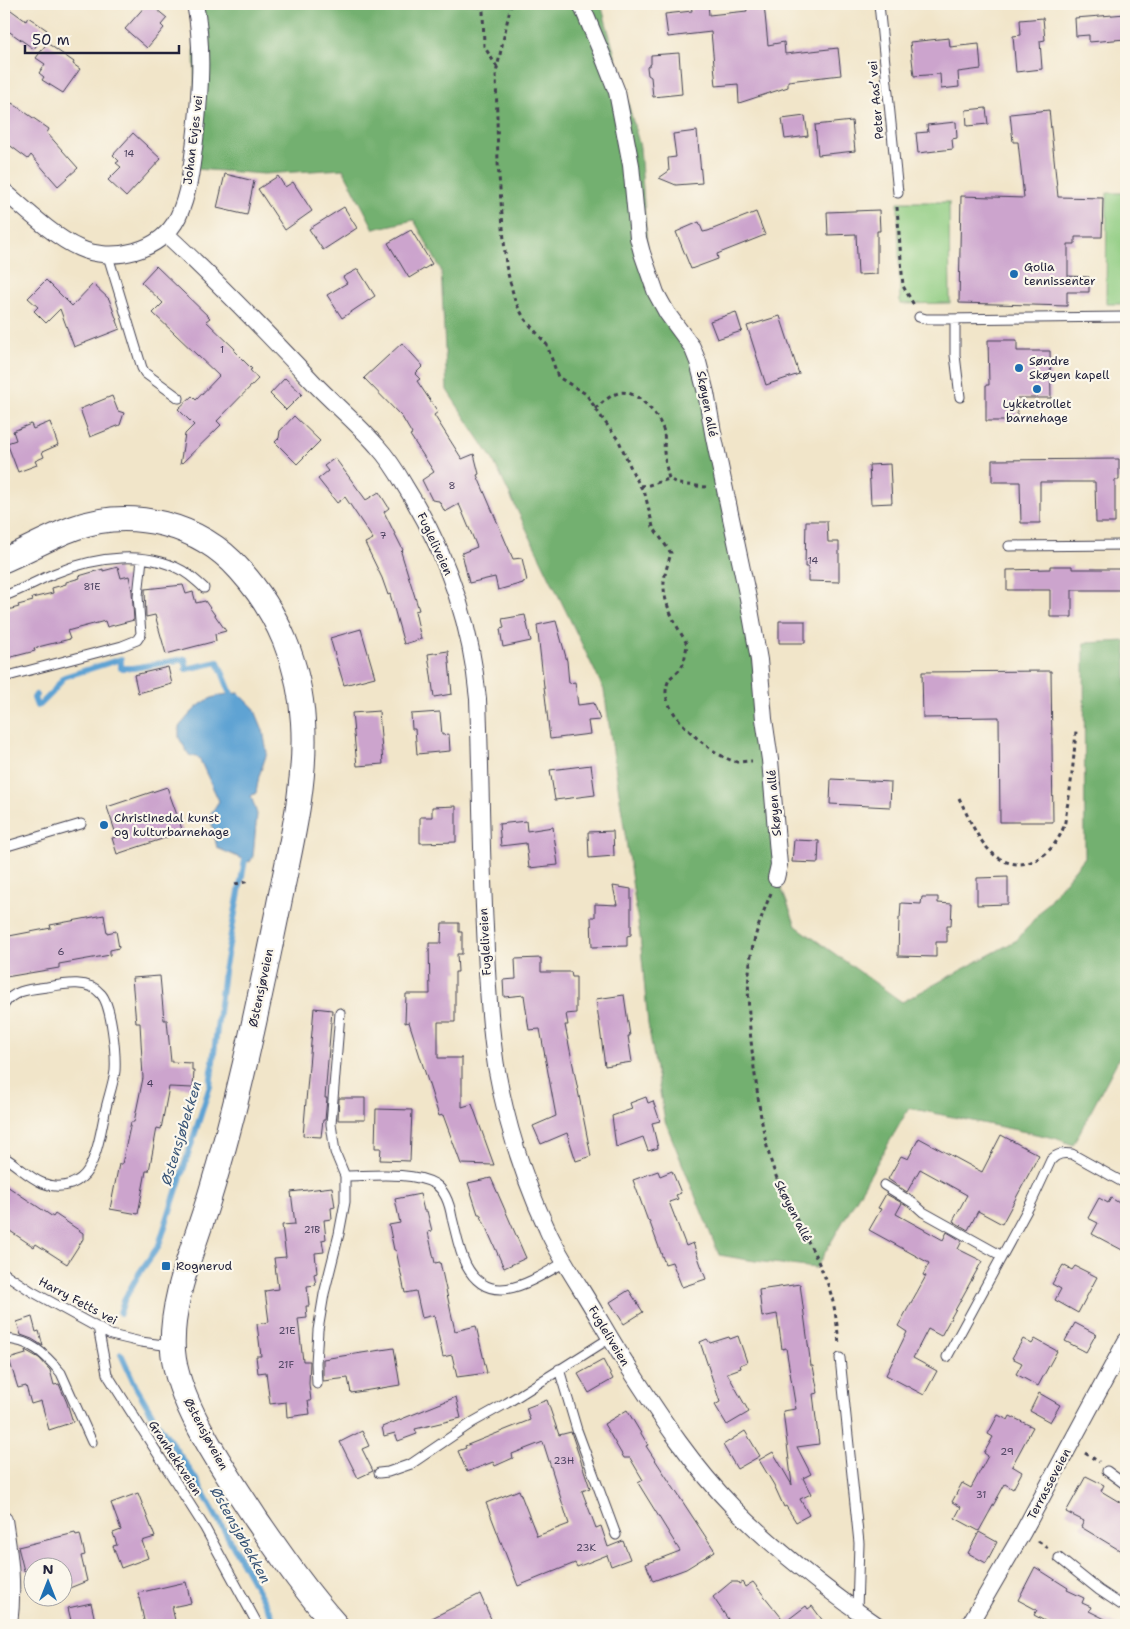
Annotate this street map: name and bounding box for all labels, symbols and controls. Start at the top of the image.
scale bar [25,22,179,54]
text: 50 m [32,30,70,50]
street label: Peter Aas’ vei [865,60,887,140]
street label: Johan Evjes vei [180,94,206,186]
house number: 14 [124,147,134,160]
place label: Golia tennissenter [1024,259,1096,289]
marker: Golia tennissenter [1008,268,1020,280]
house number: 1 [220,343,224,356]
place label: Søndre Skøyen kapell [1029,353,1110,383]
marker: Søndre Skøyen kapell [1013,362,1025,374]
street label: Skøyen allé [693,370,721,439]
marker: Lykketrollet barnehage [1031,383,1043,395]
place label: Lykketrollet barnehage [1002,396,1072,426]
house number: 8 [449,479,456,492]
street label: Fugleliveien [413,510,457,578]
house number: 7 [380,529,387,542]
house number: 14 [808,554,818,567]
house number: 81E [84,580,100,593]
street label: Skøyen allé [763,769,785,837]
place label: Christinedal kunst og kulturbarnehage [114,810,229,840]
marker: Christinedal kunst og kulturbarnehage [98,819,110,831]
street label: Fugleliveien [475,908,495,976]
house number: 6 [58,945,65,958]
street label: Østensjøveien [245,947,277,1029]
house number: 4 [147,1077,154,1090]
water label: Østensjøbekken [156,1079,205,1188]
street label: Skøyen allé [771,1177,815,1245]
house number: 21B [304,1223,320,1236]
place label: Rognerud [176,1258,233,1274]
marker: Rognerud [160,1260,172,1272]
street label: Harry Fetts vei [36,1274,120,1328]
street label: Fugleliveien [585,1303,633,1369]
house number: 21E [279,1324,295,1337]
house number: 21F [278,1358,295,1371]
street label: Østensjøveien [180,1395,232,1473]
street label: Granhekkveien [145,1417,205,1499]
house number: 29 [1000,1445,1014,1458]
street label: Terrasseveien [1024,1446,1074,1522]
house number: 23H [554,1454,574,1467]
water label: Østensjøbekken [207,1483,275,1586]
house number: 31 [976,1488,986,1501]
house number: 23K [576,1541,597,1554]
north arrow [22,1556,72,1606]
text: N [42,1560,54,1578]

